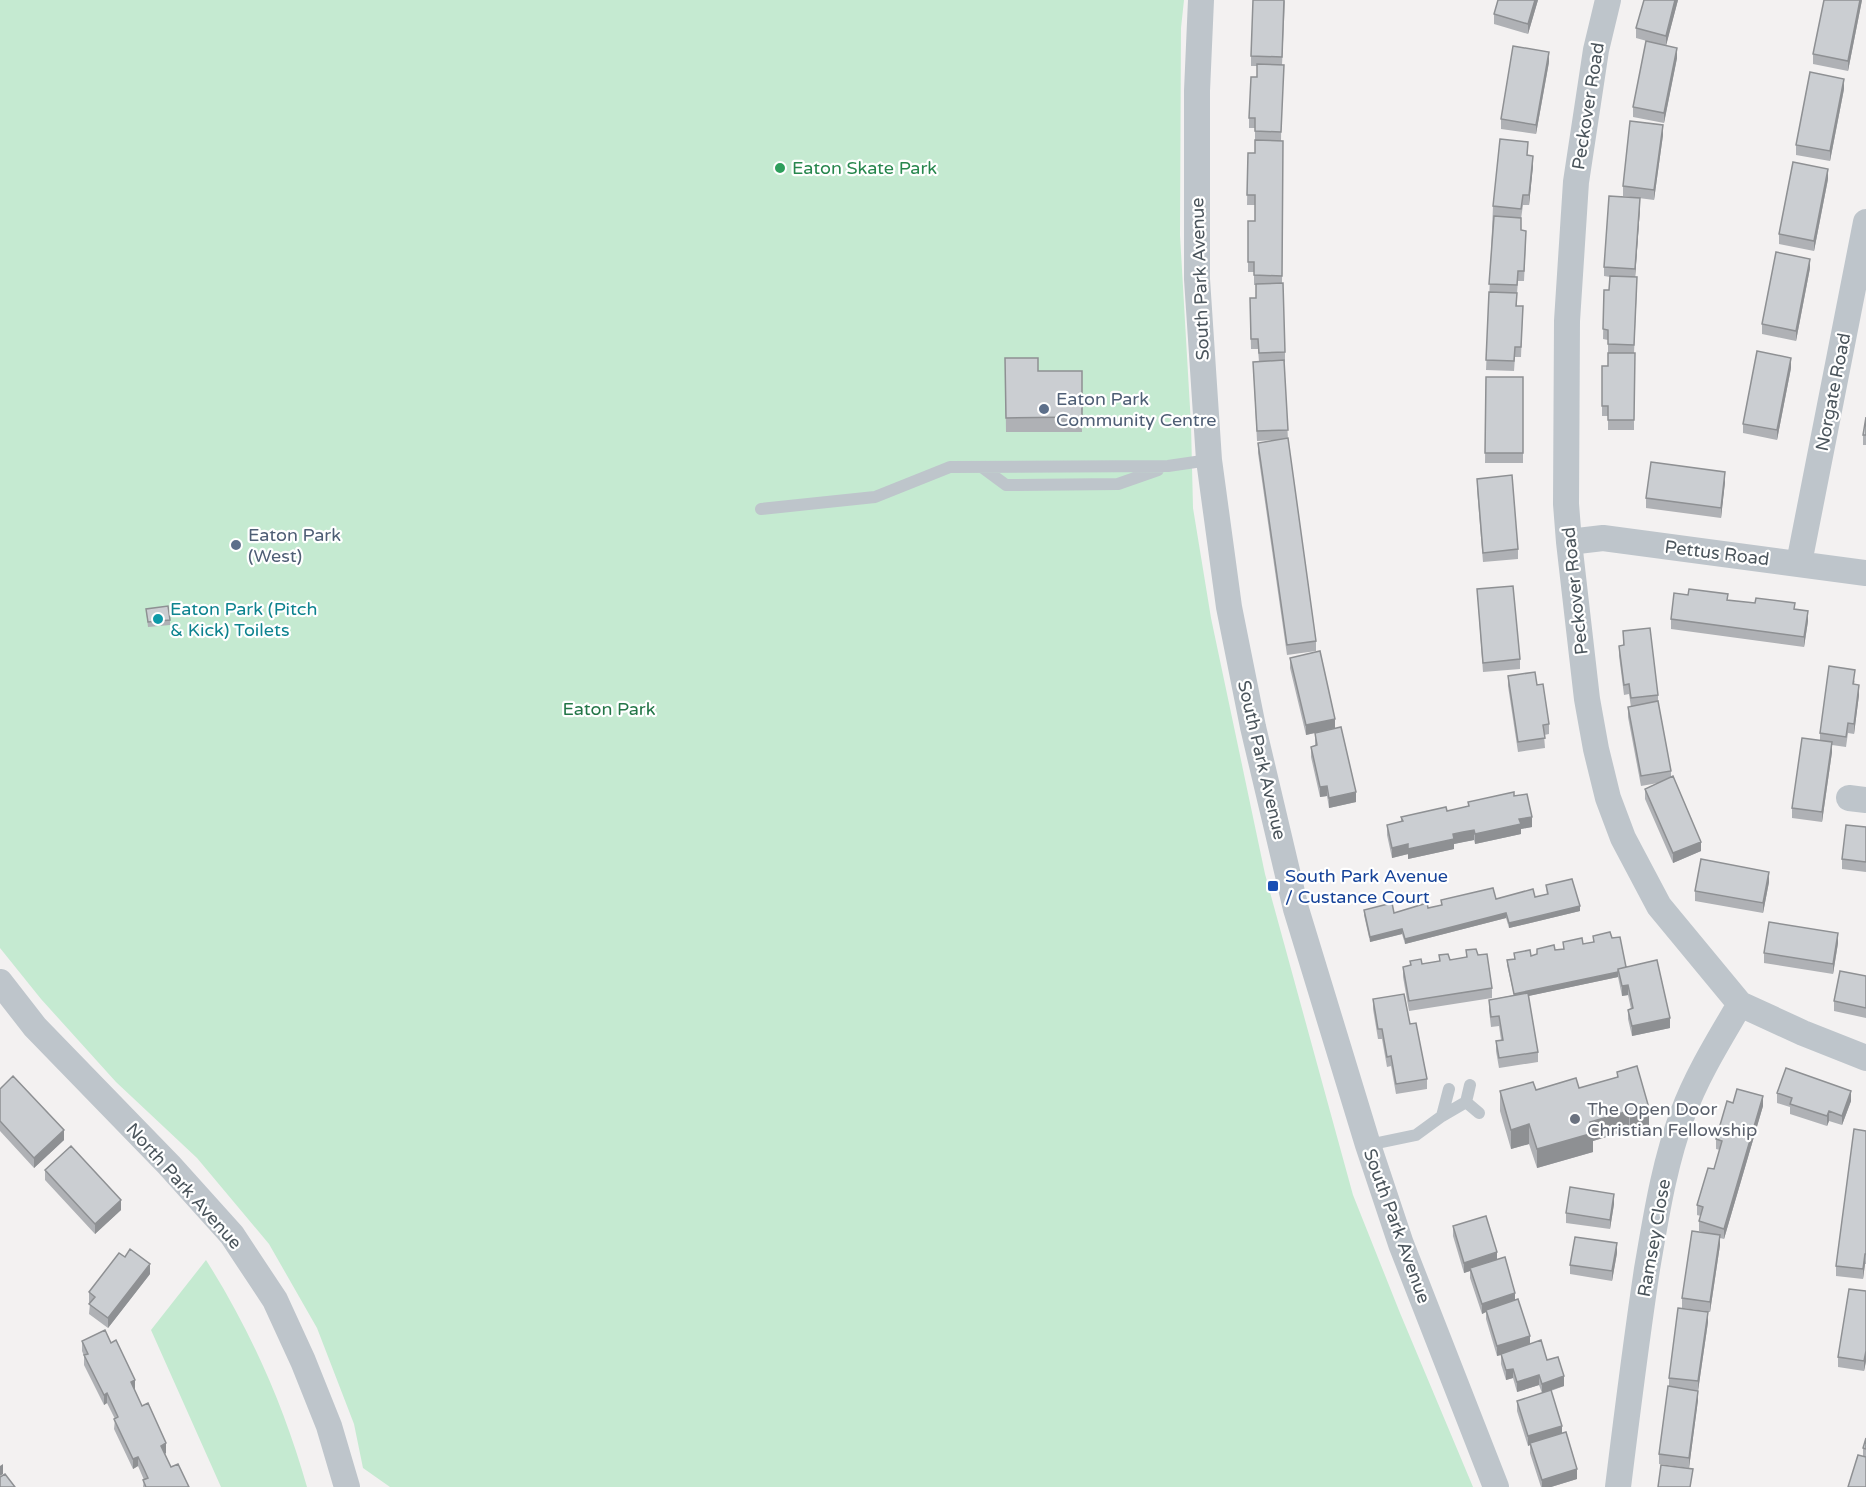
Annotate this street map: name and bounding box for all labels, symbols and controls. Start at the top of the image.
street label: Peckover Road [1567,41,1609,171]
place label: Eaton Skate Park [792,157,937,179]
marker: Eaton Skate Park [773,161,787,175]
street label: South Park Avenue [1186,197,1214,361]
street label: Norgate Road [1811,331,1855,453]
place label: Eaton Park Community Centre [1056,388,1217,431]
marker: Eaton Park Community Centre [1037,402,1051,416]
place label: Eaton Park (West) [248,524,341,567]
street label: Peckover Road [1557,526,1593,656]
street label: Pettus Road [1663,536,1771,570]
marker: Eaton Park (West) [229,538,243,552]
place label: Eaton Park (Pitch & Kick) Toilets [170,598,317,641]
marker: Eaton Park (Pitch & Kick) Toilets [151,612,165,626]
street label: South Park Avenue [1233,678,1291,842]
park label: Eaton Park [562,698,656,720]
place label: South Park Avenue / Custance Court [1285,865,1448,908]
marker: South Park Avenue / Custance Court [1266,879,1280,893]
place label: The Open Door Christian Fellowship [1587,1098,1757,1141]
marker: The Open Door Christian Fellowship [1568,1112,1582,1126]
street label: North Park Avenue [122,1118,246,1254]
street label: South Park Avenue [1359,1146,1435,1306]
street label: Ramsey Close [1633,1177,1675,1299]

